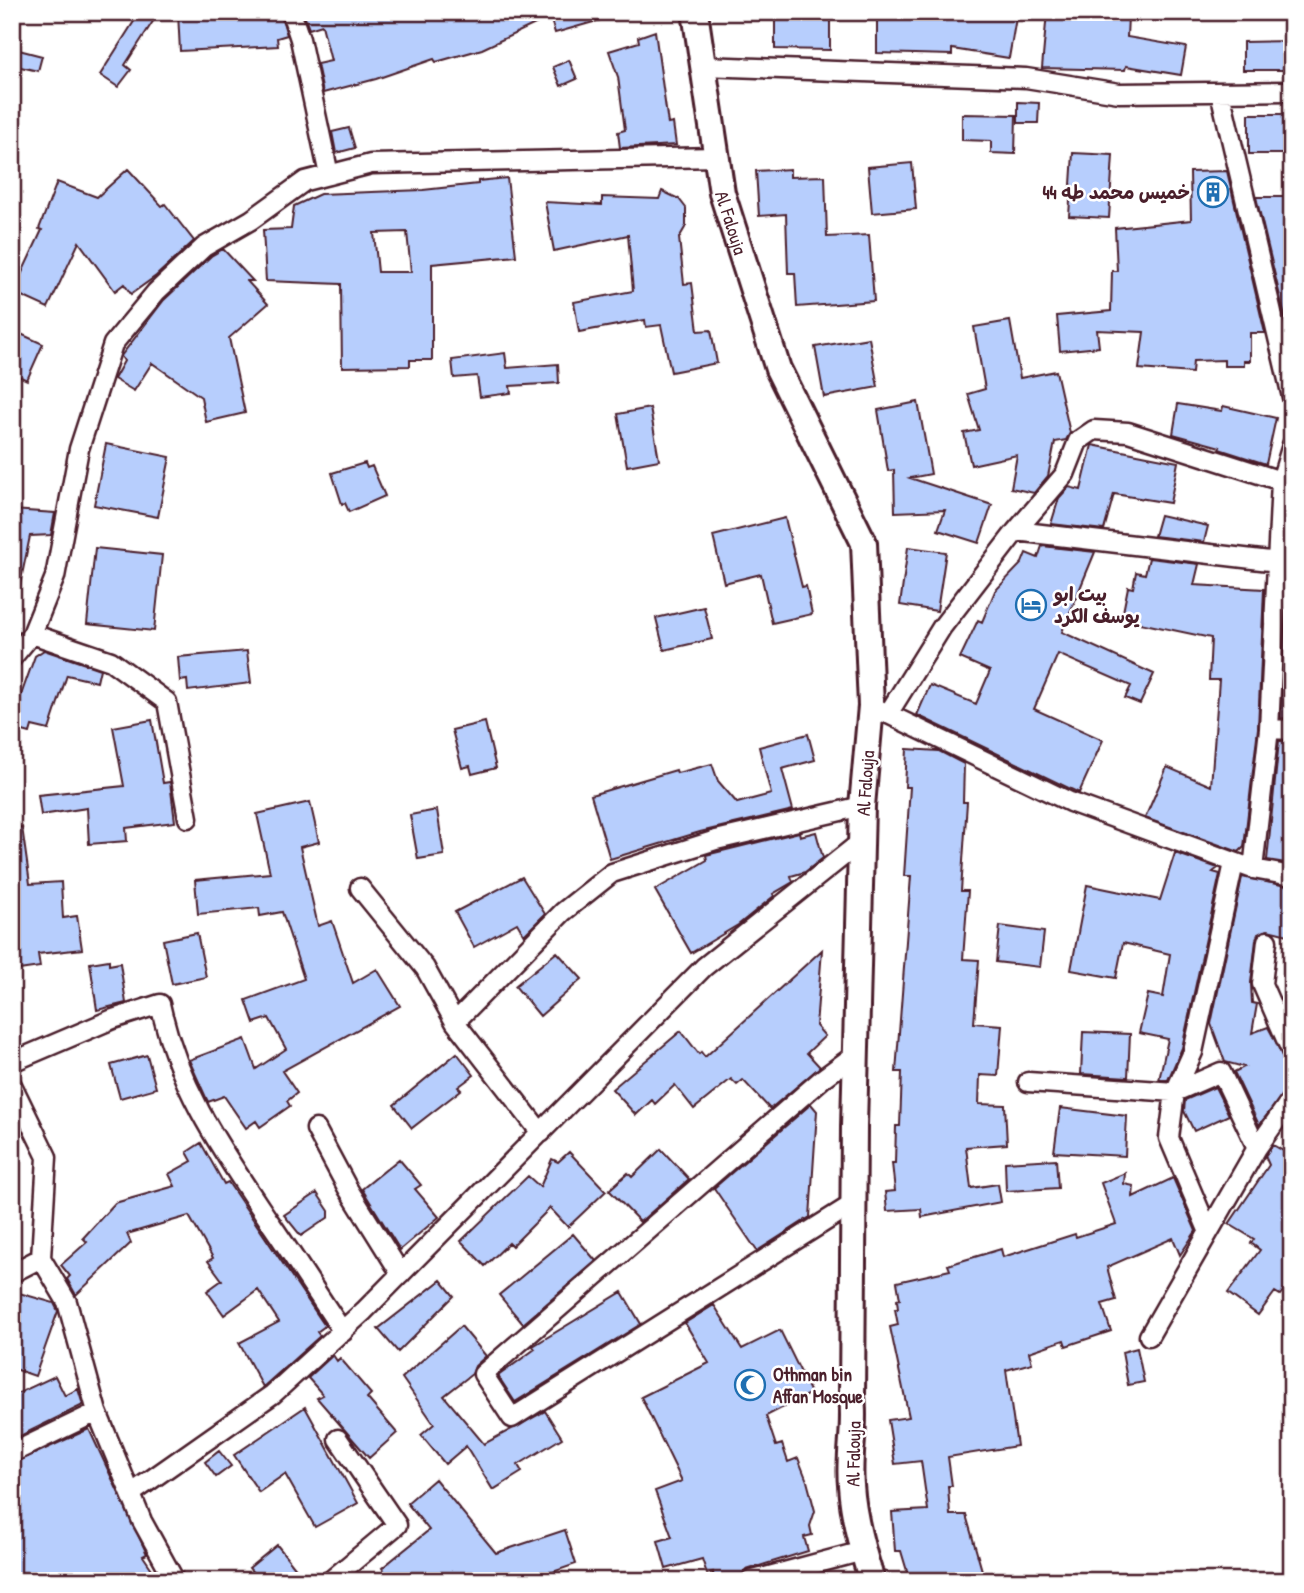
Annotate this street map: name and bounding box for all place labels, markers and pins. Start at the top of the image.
building icon: خميس محمد طه 44 [1196,175,1230,209]
place label: خميس محمد طه 44 [1042,179,1190,205]
place label: بيت ابو يوسف الكرد [1052,581,1140,629]
hotel icon: بيت ابو يوسف الكرد [1014,588,1048,622]
place label: Othman bin Affan Mosque [773,1361,863,1410]
mosque icon: Othman bin Affan Mosque [733,1368,767,1402]

